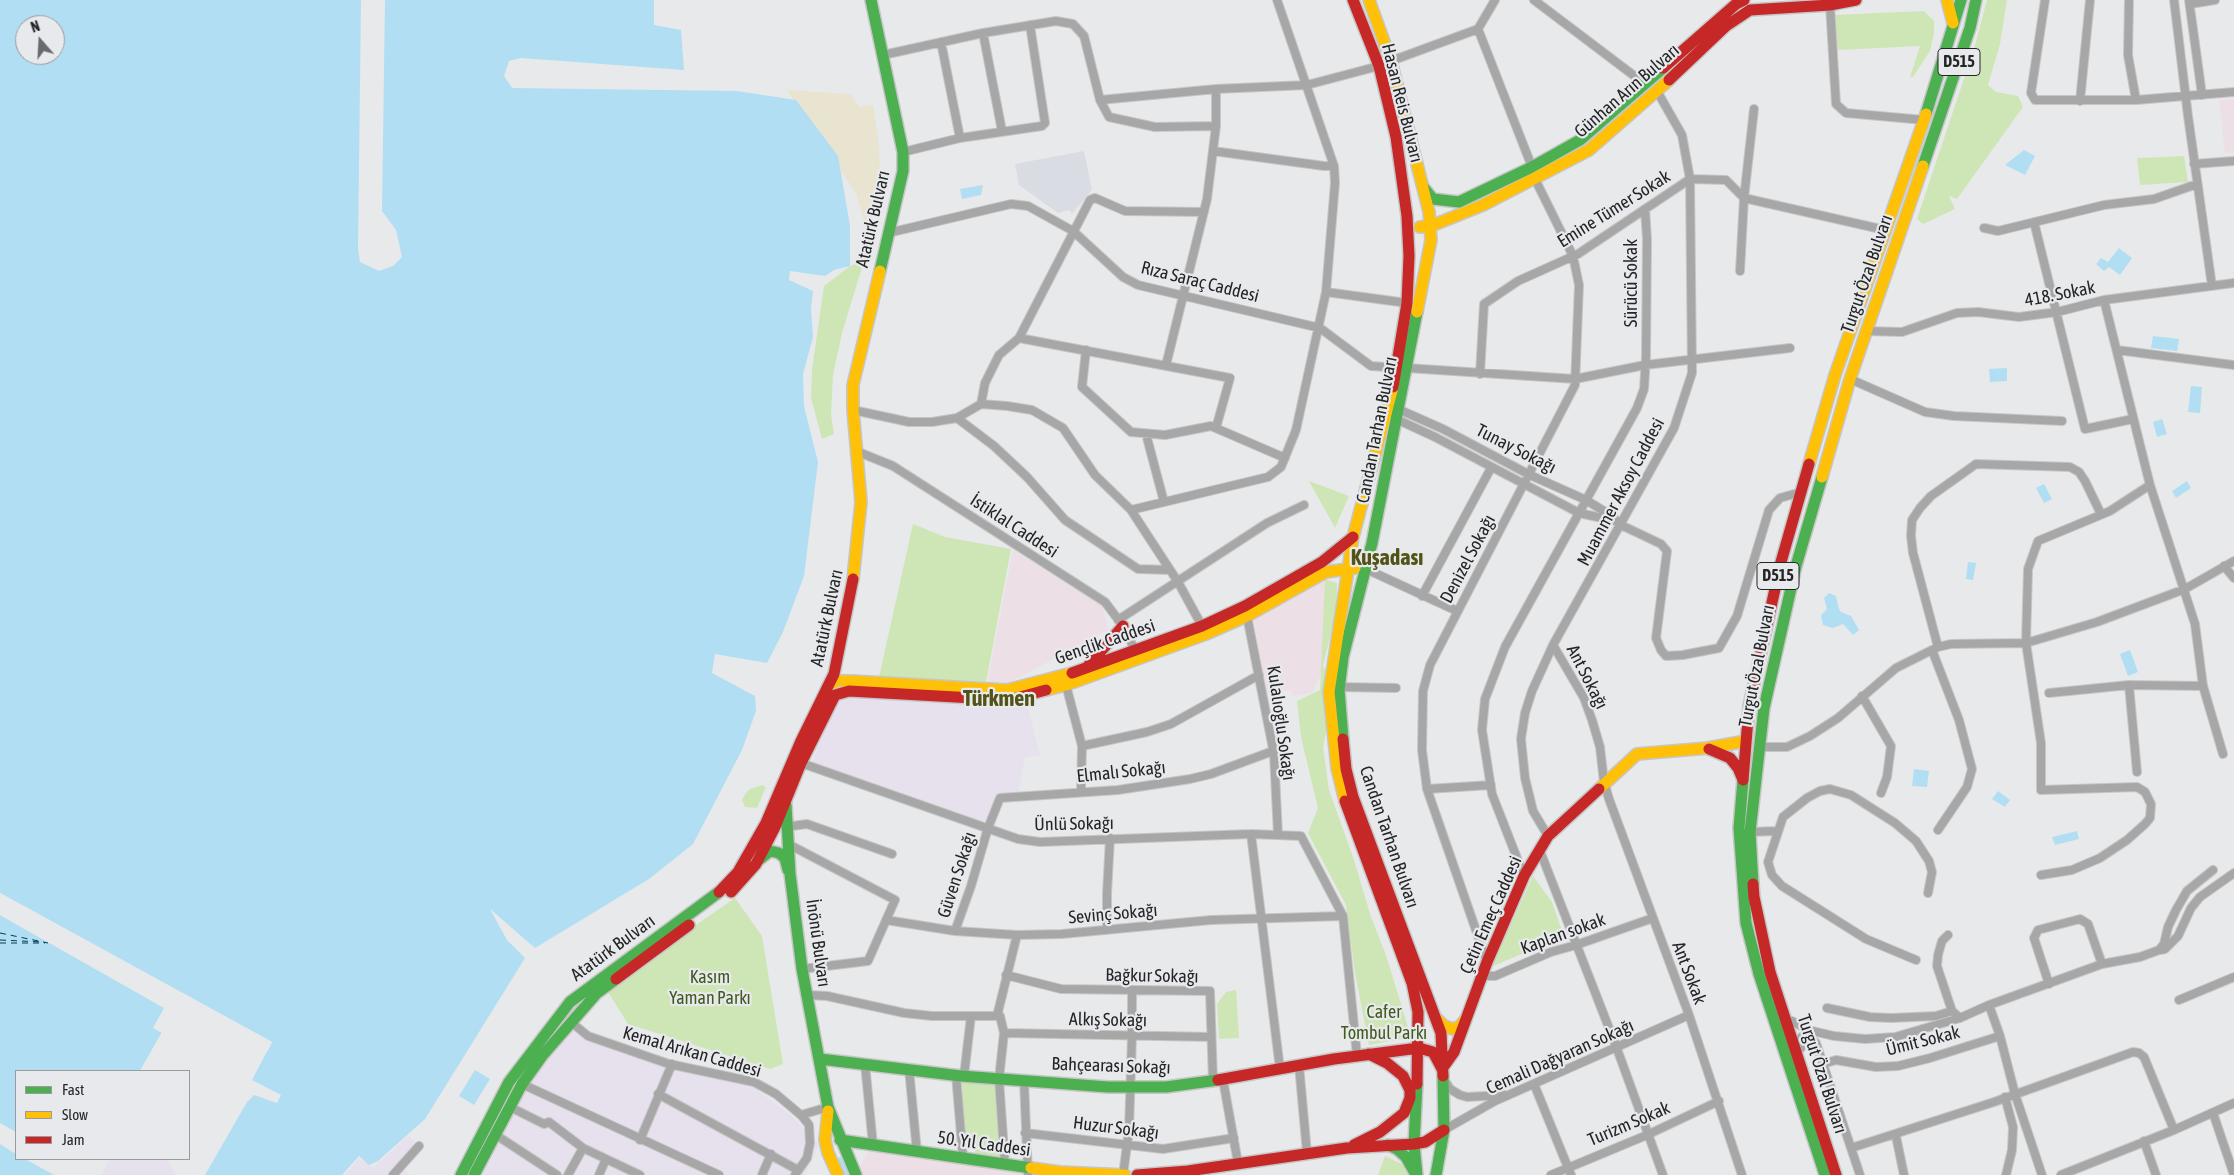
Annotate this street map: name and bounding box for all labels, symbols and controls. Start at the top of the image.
north arrow [15,15,65,65]
text: N [29,18,42,36]
street label: Günhan Arın Bulvarı [1570,40,1684,142]
street label: Hasan Reis Bulvarı [1377,41,1427,165]
road number: D515 [1938,48,1980,76]
street label: Emine Tümer Sokak [1554,166,1674,252]
street label: Atatürk Bulvarı [851,168,895,270]
street label: Turgut Özal Bulvarı [1837,212,1897,336]
street label: Sürücü Sokak [1620,239,1642,327]
street label: Rıza Saraç Caddesi [1139,257,1261,307]
street label: 418. Sokak [2023,277,2097,311]
street label: Candan Tarhan Bulvarı [1352,355,1402,505]
street label: Muammer Aksoy Caddesi [1573,414,1669,570]
street label: Tunay Sokağı [1472,420,1560,478]
street label: İstiklal Caddesi [966,490,1062,562]
street label: Denizel Sokağı [1436,511,1500,607]
district label: Kuşadası [1351,545,1423,571]
road number: D515 [1757,562,1799,590]
street label: Atatürk Bulvarı [806,567,848,669]
street label: Turgut Özal Bulvarı [1735,603,1779,729]
street label: Gençlik Caddesi [1052,615,1158,669]
street label: Ant Sokağı [1562,641,1612,713]
street label: Kulalıoğlu Sokağı [1262,664,1300,782]
district label: Türkmen [963,686,1035,712]
street label: Elmalı Sokağı [1075,757,1167,787]
street label: Candan Tarhan Bulvarı [1355,763,1423,911]
street label: Ünlü Sokağı [1034,813,1114,835]
street label: Güven Sokağı [933,829,981,921]
street label: Çetin Emeç Caddesi [1455,853,1527,977]
street label: İnönü Bulvarı [801,898,835,988]
street label: Sevinç Sokağı [1068,899,1158,929]
street label: Kaplan sokak [1518,909,1608,959]
street label: Atatürk Bulvarı [567,910,659,986]
street label: Ant Sokak [1667,939,1711,1007]
street label: Bağkur Sokağı [1105,964,1199,988]
park label: Kasım Yaman Parkı [669,966,751,1009]
park label: Cafer Tombul Parkı [1341,1001,1427,1044]
street label: Alkış Sokağı [1069,1009,1147,1031]
street label: Turgut Özal Bulvarı [1793,1012,1851,1136]
street label: Cemali Dağyaran Sokağı [1483,1015,1637,1099]
street label: Ümit Sokak [1884,1021,1962,1061]
street label: Kemal Arıkan Caddesi [620,1022,764,1082]
street label: Bahçearası Sokağı [1051,1053,1171,1079]
legend [15,1070,190,1160]
text: Fast [62,1081,84,1098]
street label: Turizm Sokak [1585,1097,1673,1151]
text: Slow [62,1106,88,1123]
street label: Huzur Sokağı [1072,1112,1160,1144]
street label: 50. Yıl Caddesi [936,1127,1032,1161]
text: Jam [62,1131,85,1148]

